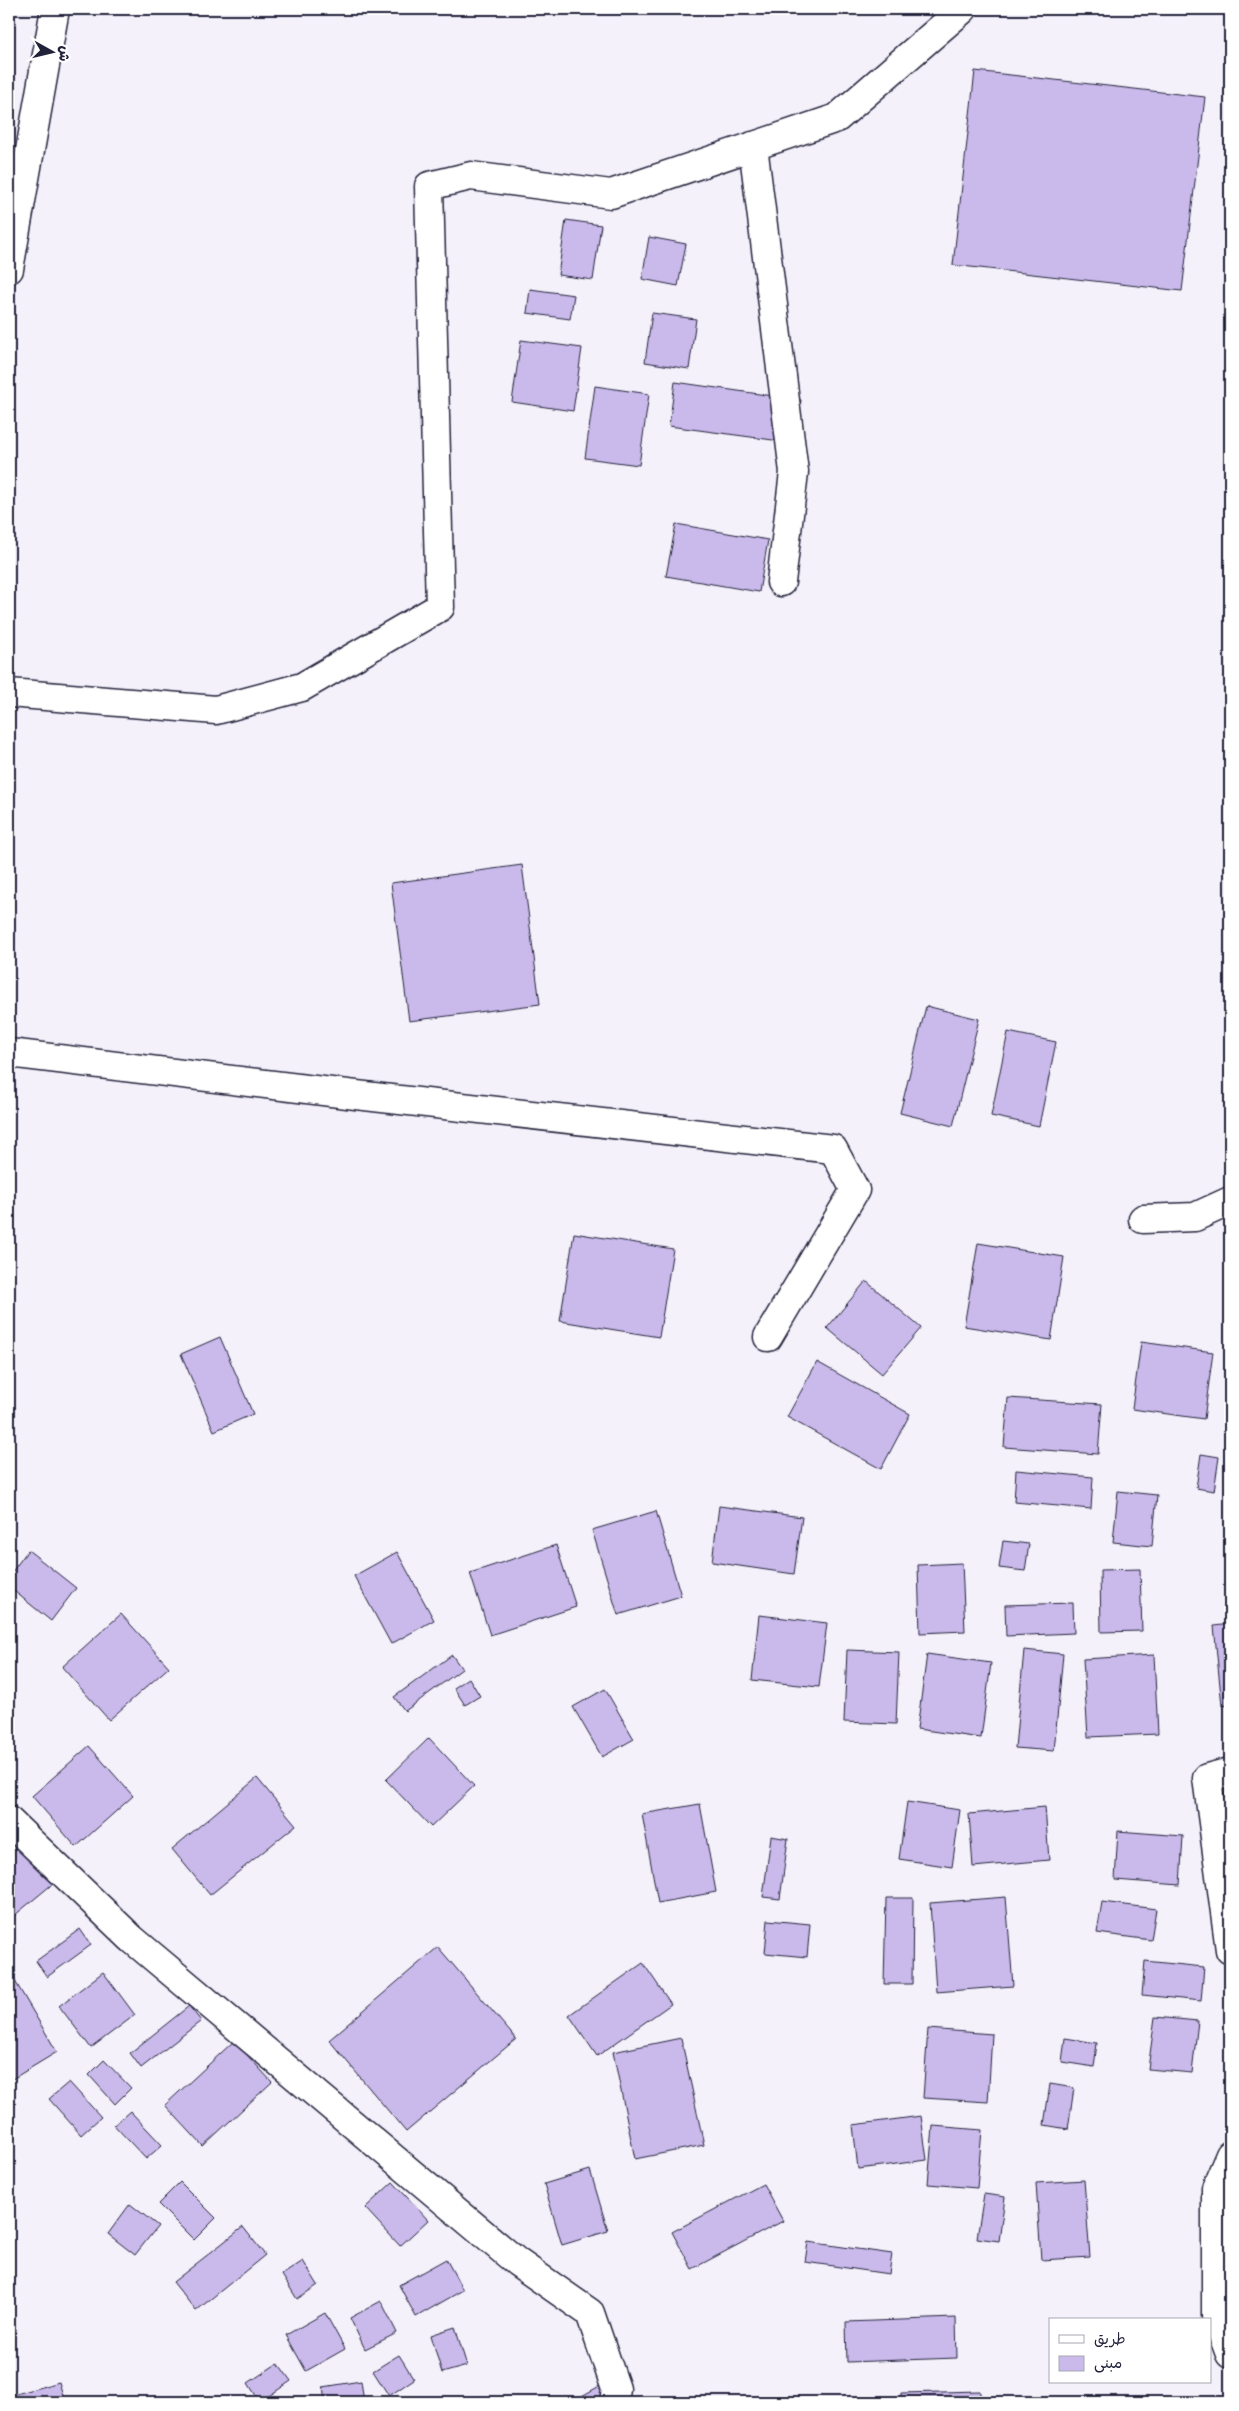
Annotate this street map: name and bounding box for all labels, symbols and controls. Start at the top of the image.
north arrow [28,28,78,78]
text: ش [55,45,76,63]
legend [1049,2318,1212,2384]
text: طريق [1094,2328,1126,2348]
text: مبنى [1094,2352,1122,2373]

